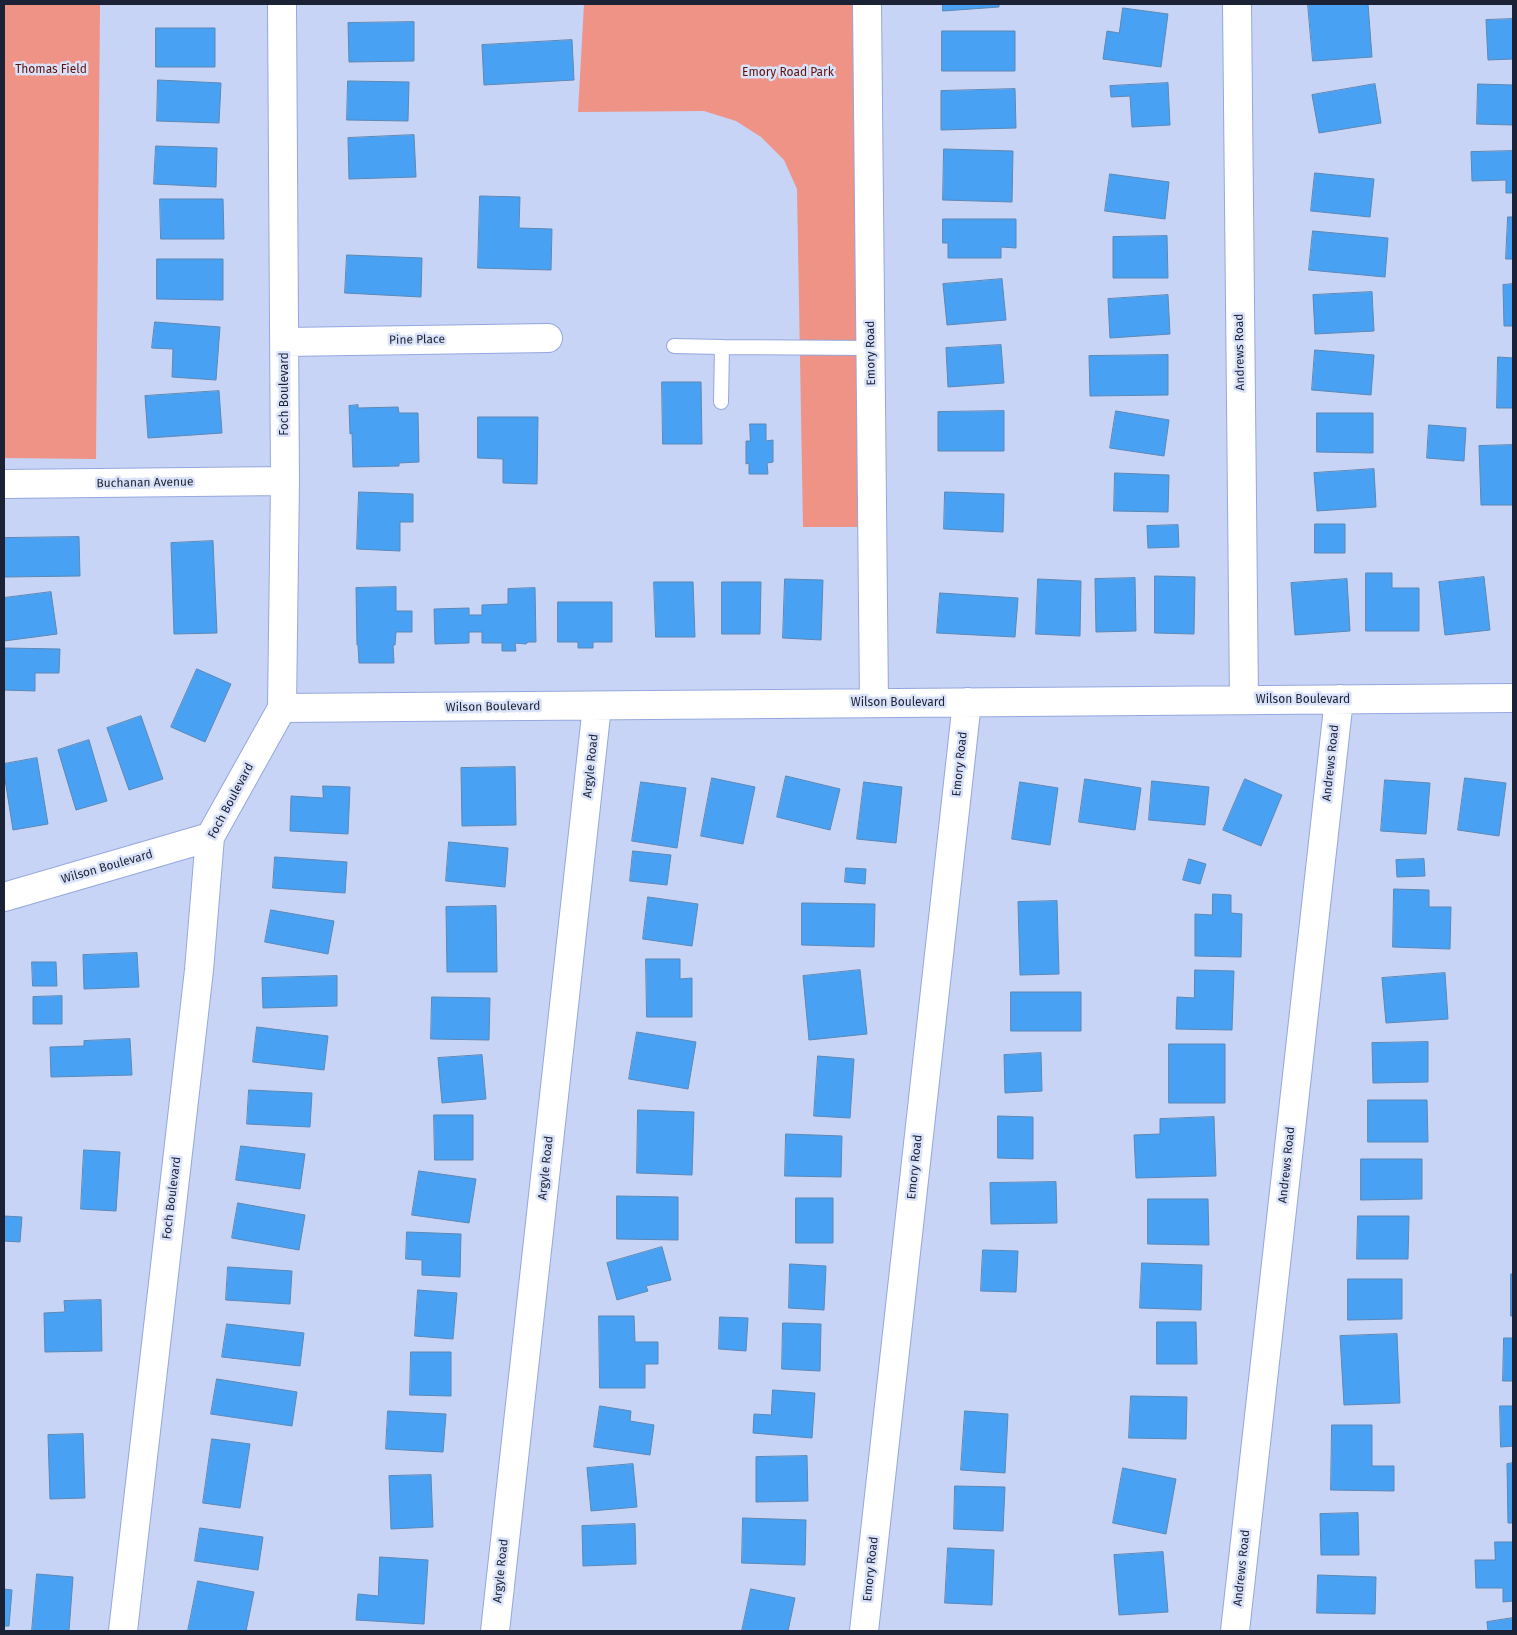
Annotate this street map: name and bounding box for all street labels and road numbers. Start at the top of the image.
street label: Andrews Road [1232,313,1248,391]
street label: Emory Road [863,320,879,386]
street label: Pine Place [389,332,445,348]
street label: Foch Boulevard [278,352,292,436]
street label: Buchanan Avenue [96,475,194,491]
street label: Wilson Boulevard [1256,693,1350,707]
street label: Wilson Boulevard [851,696,945,710]
street label: Wilson Boulevard [446,699,540,715]
street label: Andrews Road [1320,724,1342,802]
street label: Emory Road [949,731,971,797]
street label: Argyle Road [580,733,602,799]
street label: Foch Boulevard [205,761,257,841]
street label: Wilson Boulevard [60,847,154,887]
street label: Andrews Road [1276,1126,1298,1204]
street label: Emory Road [904,1134,926,1200]
street label: Argyle Road [535,1135,557,1201]
street label: Foch Boulevard [160,1156,184,1240]
street label: Andrews Road [1231,1529,1253,1607]
street label: Emory Road [860,1536,882,1602]
street label: Argyle Road [490,1538,512,1604]

